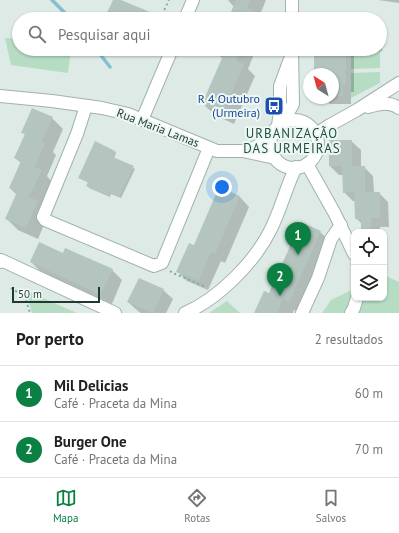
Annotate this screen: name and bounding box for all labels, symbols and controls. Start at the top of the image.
search box [12,12,387,56]
icon: search [26,23,48,45]
text: Pesquisar aqui [58,25,150,44]
north arrow [303,68,339,104]
place label: R 4 Outubro (Urmeira) [198,91,260,120]
bus stop icon: R 4 Outubro (Urmeira) [263,95,285,117]
street label: Rua Maria Lamas [115,105,202,150]
district label: URBANIZAÇÃO DAS URMEIRAS [243,125,341,157]
your location [212,177,232,197]
pin: 1 [285,222,311,255]
map controls [351,229,387,301]
button: locate [351,229,387,265]
pin: 2 [267,263,293,296]
button: layers [351,265,387,301]
scale bar [12,285,100,304]
text: 50 m [18,287,42,301]
text: Por perto [16,328,84,350]
text: 2 resultados [315,331,383,348]
text: Mil Delicias [54,376,128,395]
text: 1 [25,385,33,402]
text: 60 m [355,385,383,402]
text: Café · Praceta da Mina [54,395,177,412]
text: Burger One [54,432,127,451]
text: 2 [25,441,33,458]
text: 70 m [355,441,383,458]
text: Café · Praceta da Mina [54,451,177,468]
tab: Mapa [53,487,78,525]
tab: Rotas [184,487,210,525]
tab: Salvos [316,487,346,525]

